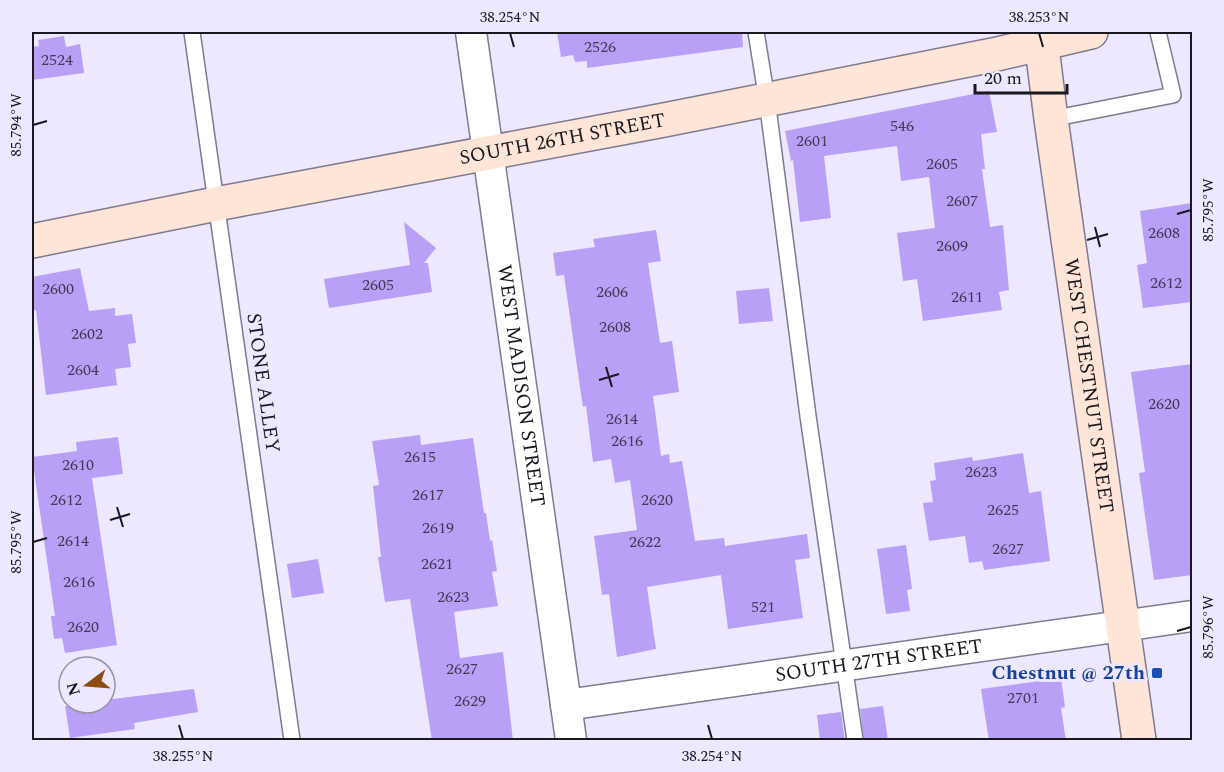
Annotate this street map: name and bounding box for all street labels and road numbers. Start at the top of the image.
street label: SOUTH 26TH STREET [457,105,668,173]
street label: WEST CHESTNUT STREET [1056,256,1122,515]
street label: WEST MADISON STREET [489,263,553,508]
street label: STONE ALLEY [238,311,288,455]
street label: SOUTH 27TH STREET [773,631,984,690]

